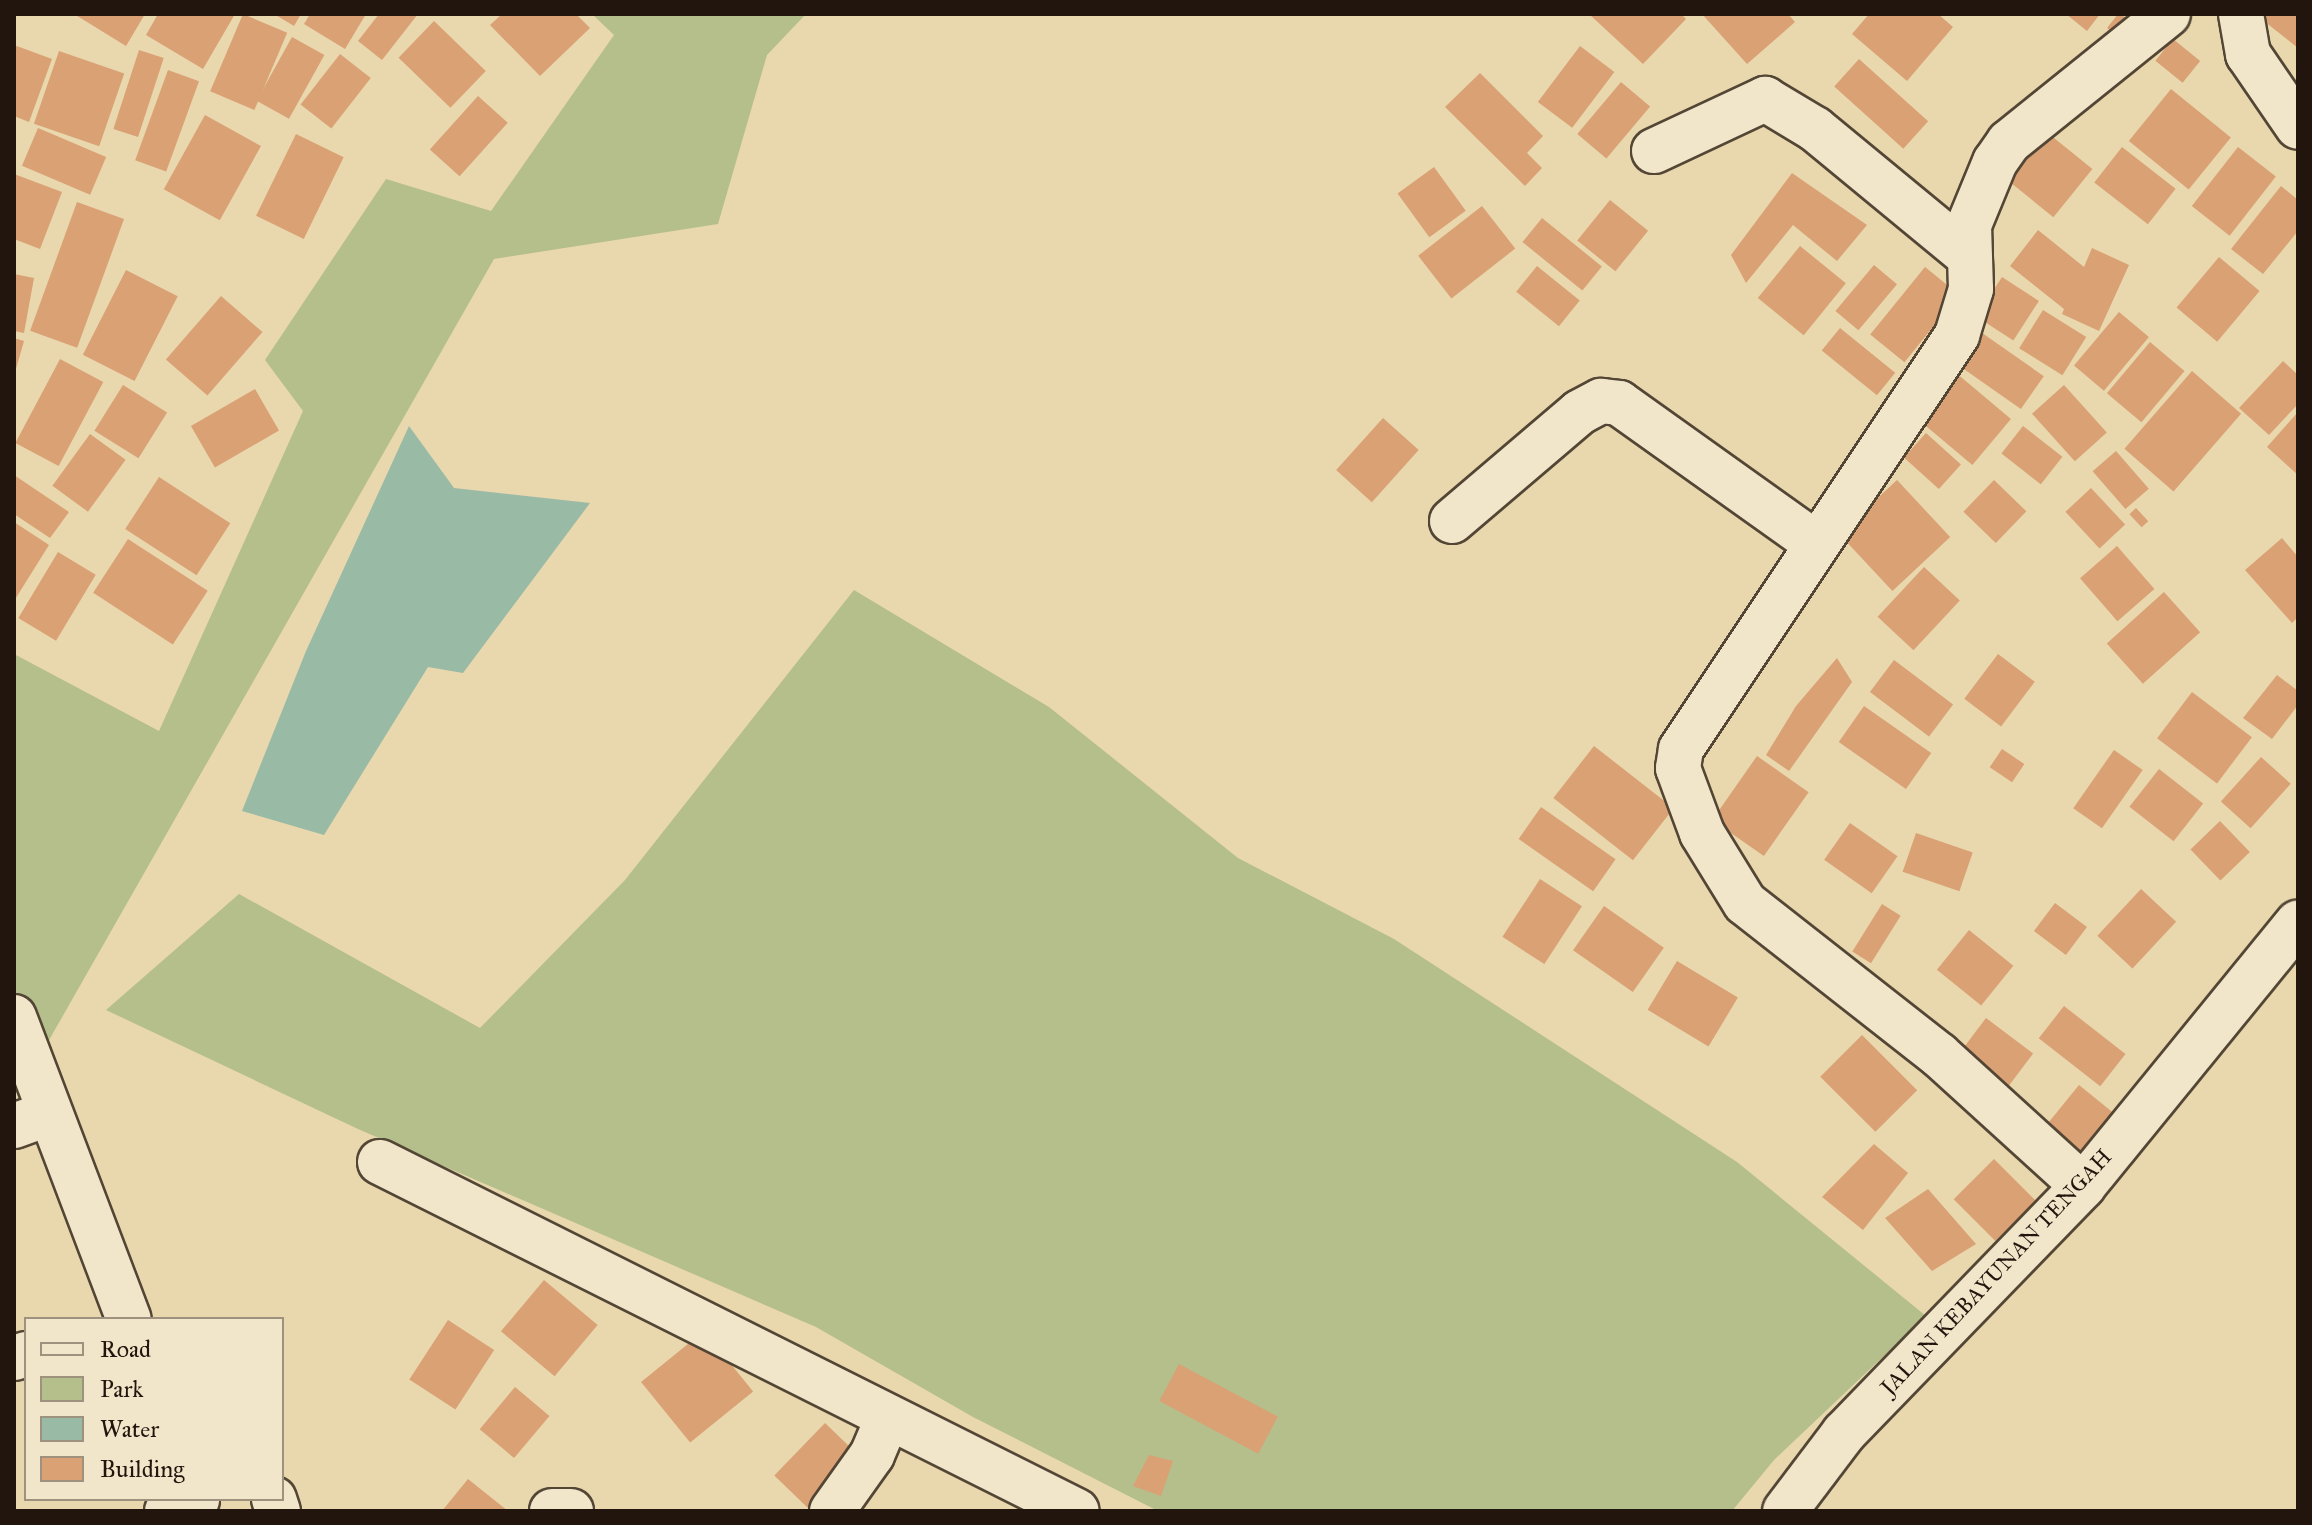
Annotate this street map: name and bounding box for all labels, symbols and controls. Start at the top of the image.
street label: JALAN KEBAYUNAN TENGAH [1875,1144,2117,1400]
legend [24,1317,284,1501]
text: Road [100,1334,151,1364]
text: Park [100,1374,143,1404]
text: Water [100,1414,159,1444]
text: Building [100,1454,185,1484]

